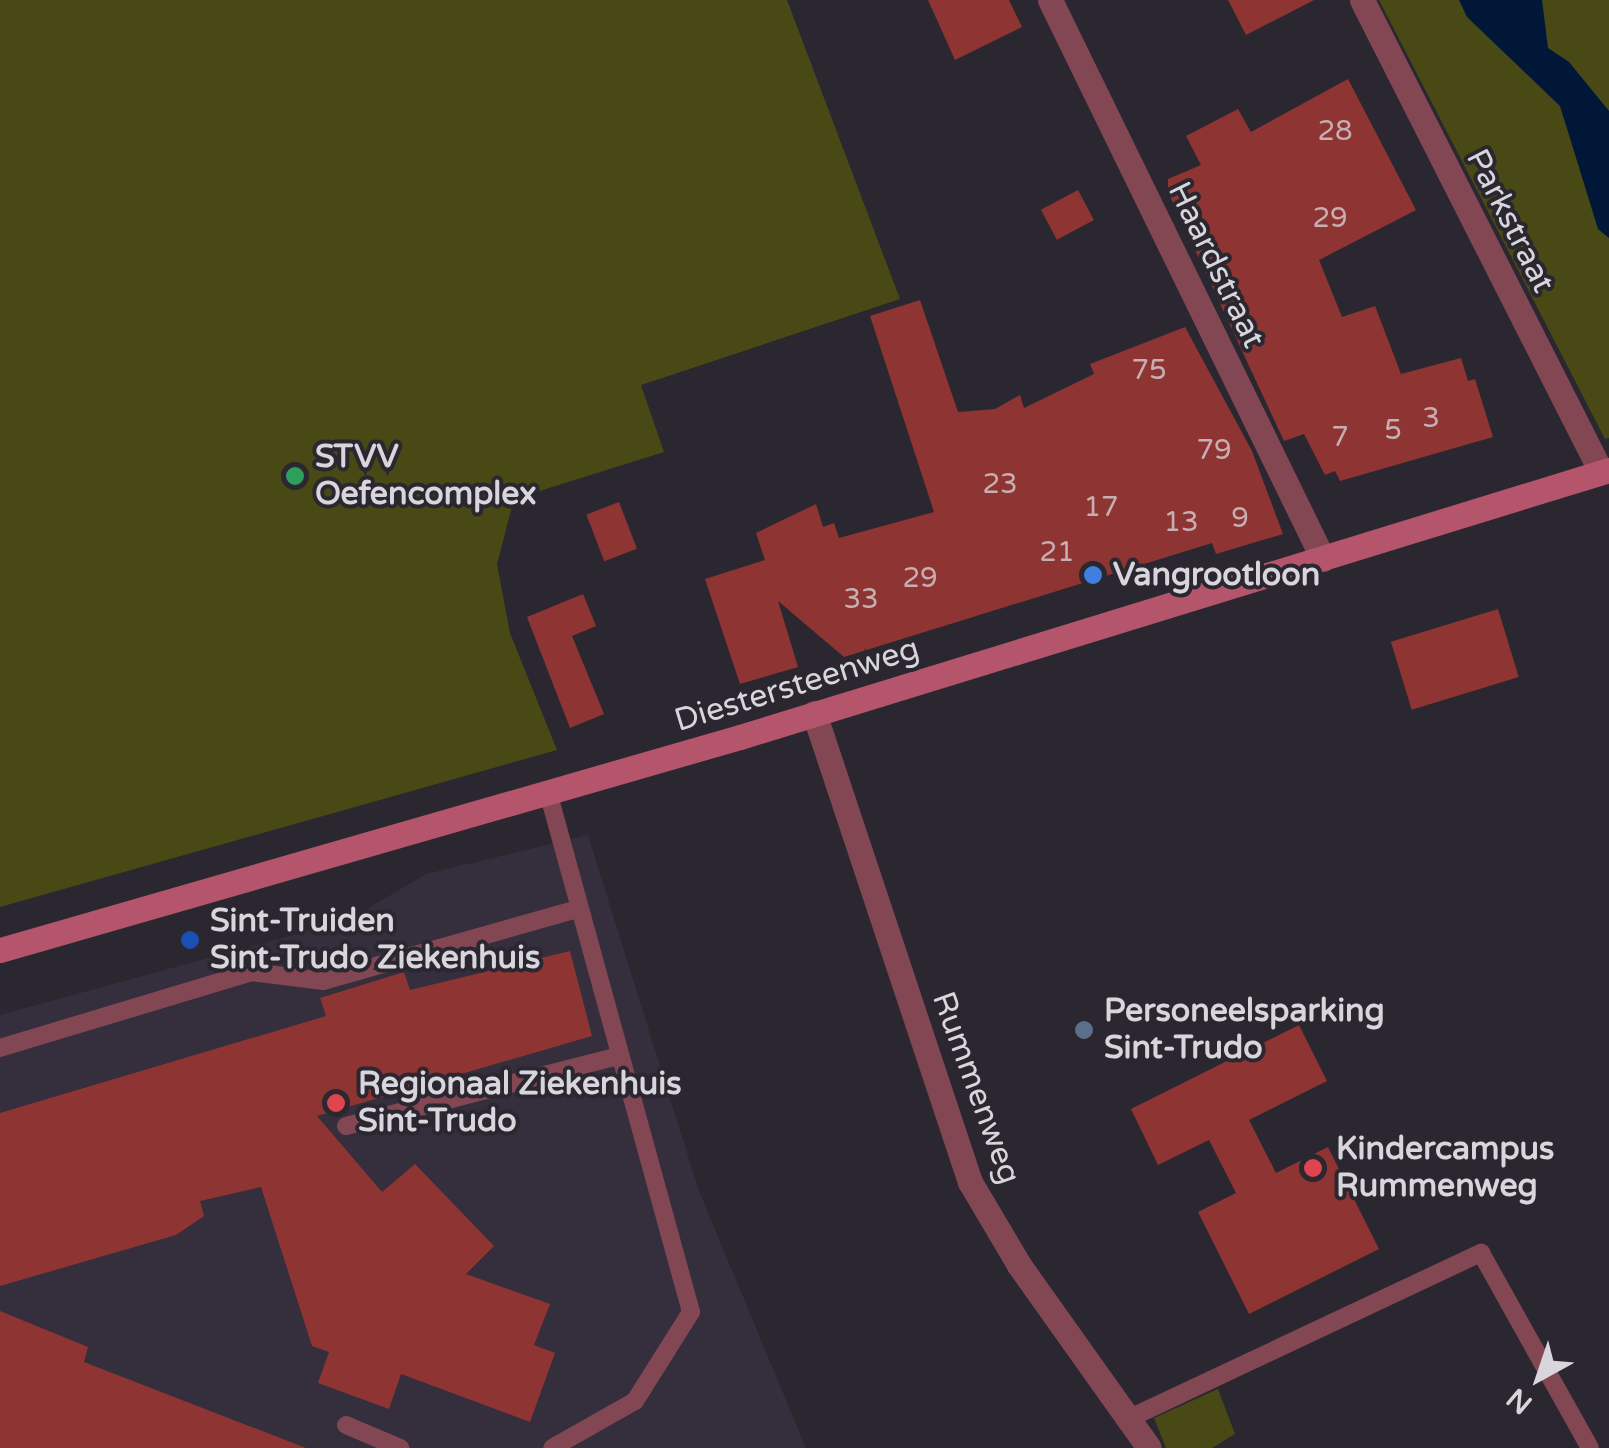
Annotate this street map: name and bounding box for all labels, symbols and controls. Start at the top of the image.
house number: 28 [1317,114,1353,148]
street label: Parkstraat [1458,143,1562,299]
street label: Haardstraat [1159,176,1273,354]
house number: 29 [1312,201,1348,235]
house number: 75 [1131,353,1167,387]
house number: 3 [1422,401,1440,435]
house number: 5 [1384,413,1402,447]
house number: 7 [1331,420,1349,454]
house number: 79 [1196,433,1232,467]
place label: STVV Oefencomplex [315,439,537,514]
marker: STVV Oefencomplex [284,465,306,487]
house number: 23 [982,467,1018,501]
house number: 17 [1083,490,1119,524]
house number: 9 [1231,501,1249,535]
house number: 13 [1163,505,1199,539]
house number: 21 [1039,535,1075,569]
place label: Vangrootloon [1113,556,1320,594]
house number: 29 [902,561,938,595]
marker: Vangrootloon [1082,564,1104,586]
house number: 33 [843,582,879,616]
street label: Diestersteenweg [670,630,924,740]
place label: Sint-Truiden Sint-Trudo Ziekenhuis [210,903,540,978]
marker: Sint-Truiden Sint-Trudo Ziekenhuis [179,929,201,951]
street label: Rummenweg [923,987,1029,1189]
place label: Personeelsparking Sint-Trudo [1104,993,1385,1068]
marker: Personeelsparking Sint-Trudo [1073,1019,1095,1041]
place label: Regionaal Ziekenhuis Sint-Trudo [358,1066,682,1141]
marker: Regionaal Ziekenhuis Sint-Trudo [323,1090,349,1116]
place label: Kindercampus Rummenweg [1336,1131,1554,1206]
marker: Kindercampus Rummenweg [1300,1155,1326,1181]
north arrow [1489,1328,1589,1428]
text: N [1500,1381,1539,1421]

